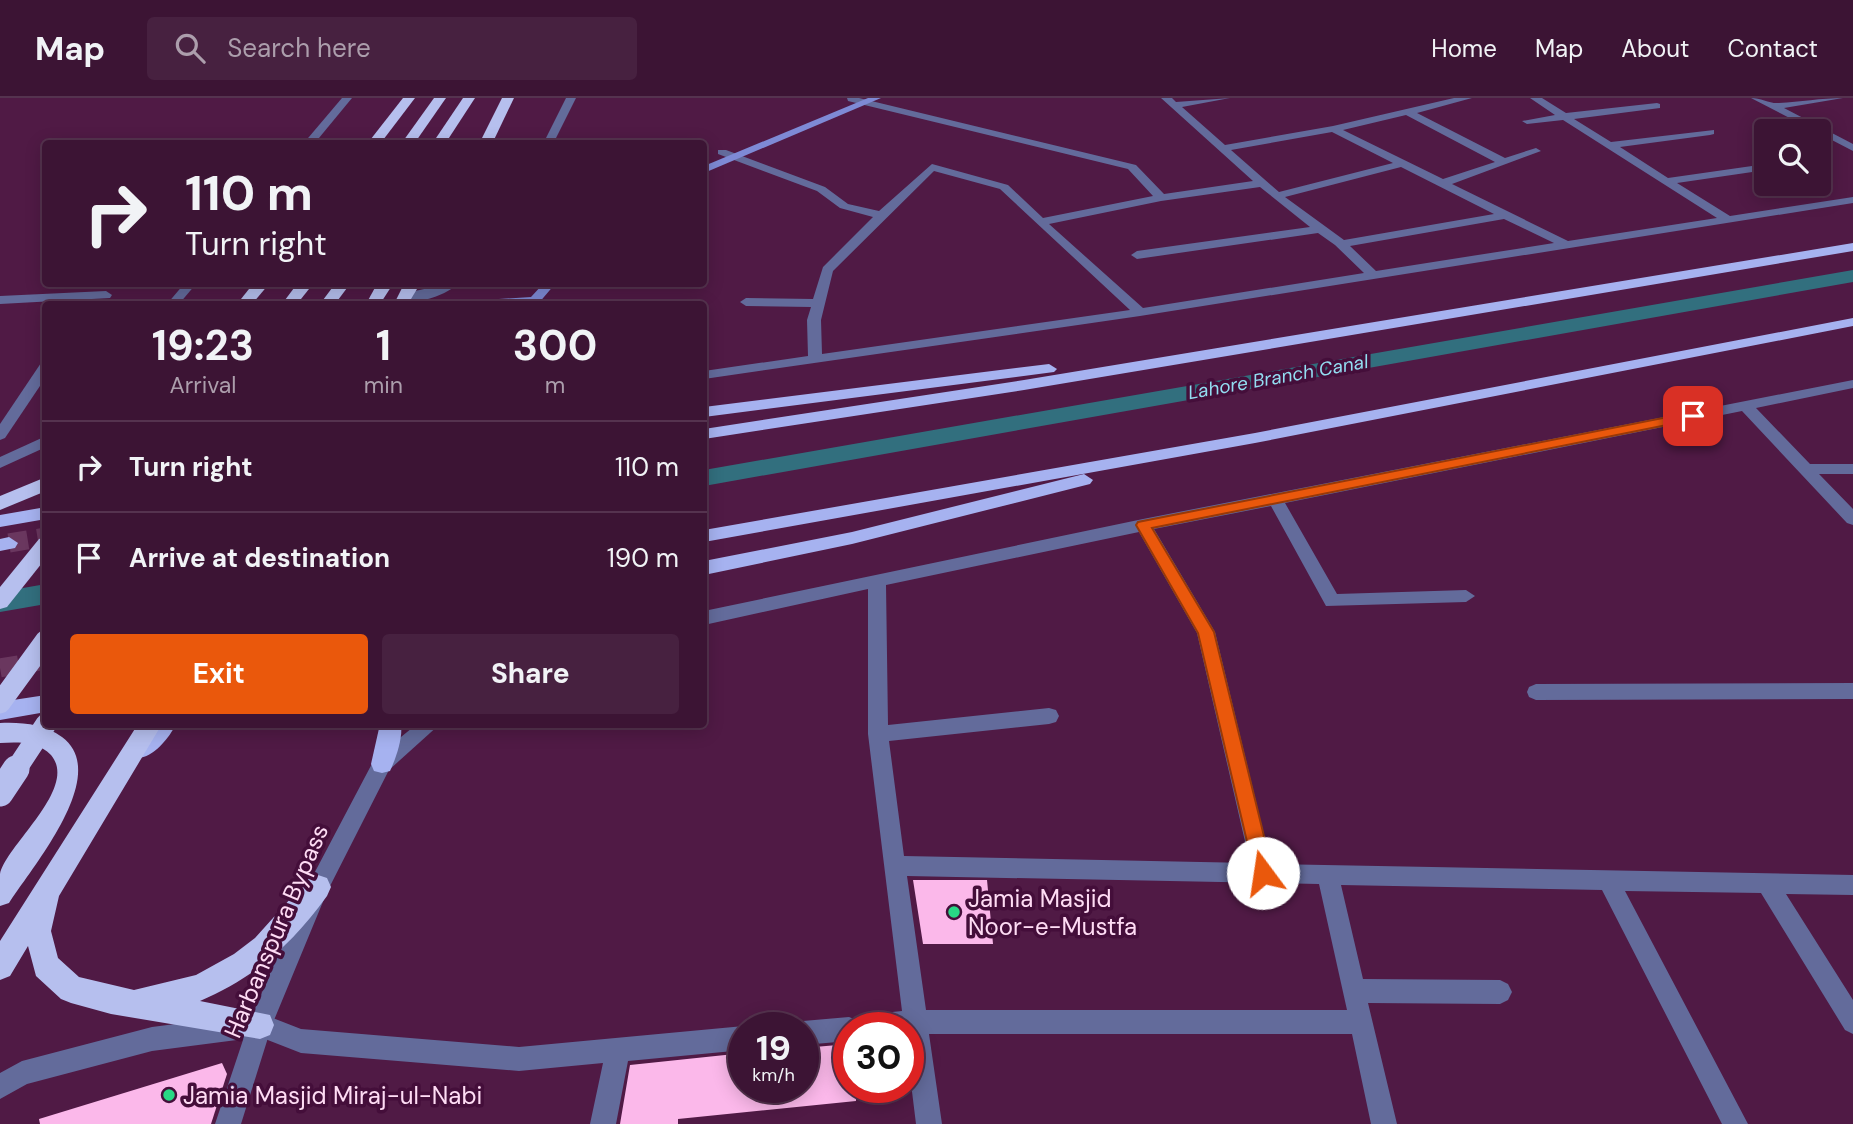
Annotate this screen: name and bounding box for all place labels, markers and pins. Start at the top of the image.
pin [1663,386,1723,446]
place label: Jamia Masjid Noor-e-Mustfa [968,883,1137,942]
marker: Jamia Masjid Noor-e-Mustfa [946,904,962,920]
place label: Jamia Masjid Miraj-ul-Nabi [183,1080,482,1111]
marker: Jamia Masjid Miraj-ul-Nabi [161,1087,177,1103]

